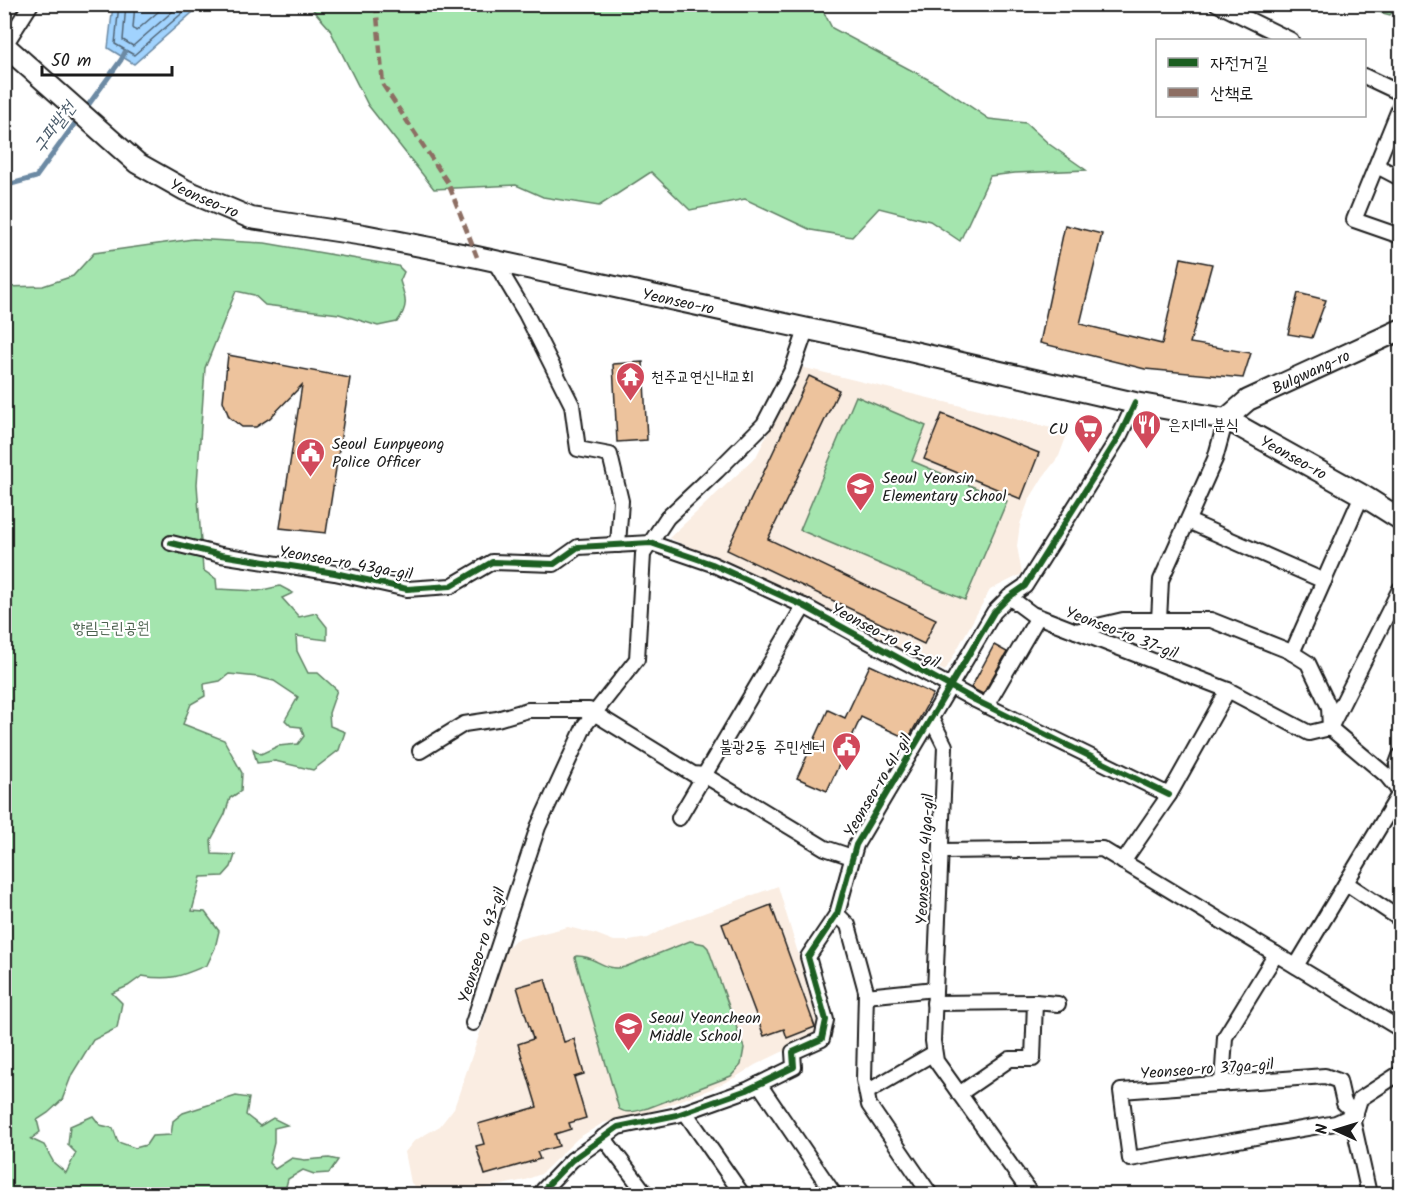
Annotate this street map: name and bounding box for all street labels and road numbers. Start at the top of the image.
street label: Yeonseo-ro [165,173,243,225]
street label: Yeonseo-ro [640,282,717,322]
street label: Bulgwang-ro [1268,344,1355,401]
street label: Yeonseo-ro [1255,429,1331,487]
street label: Yeonseo-ro 43ga-gil [277,539,415,588]
street label: Yeonseo-ro 43-gil [826,597,944,676]
street label: Yeonseo-ro 37-gil [1061,600,1182,666]
street label: Yeonseo-ro 41-gil [838,729,919,842]
street label: Yeonseo-ro 41ga-gil [910,793,941,925]
street label: Yeonseo-ro 43-gil [452,884,513,1007]
street label: Yeonseo-ro 37ga-gil [1139,1052,1275,1087]

